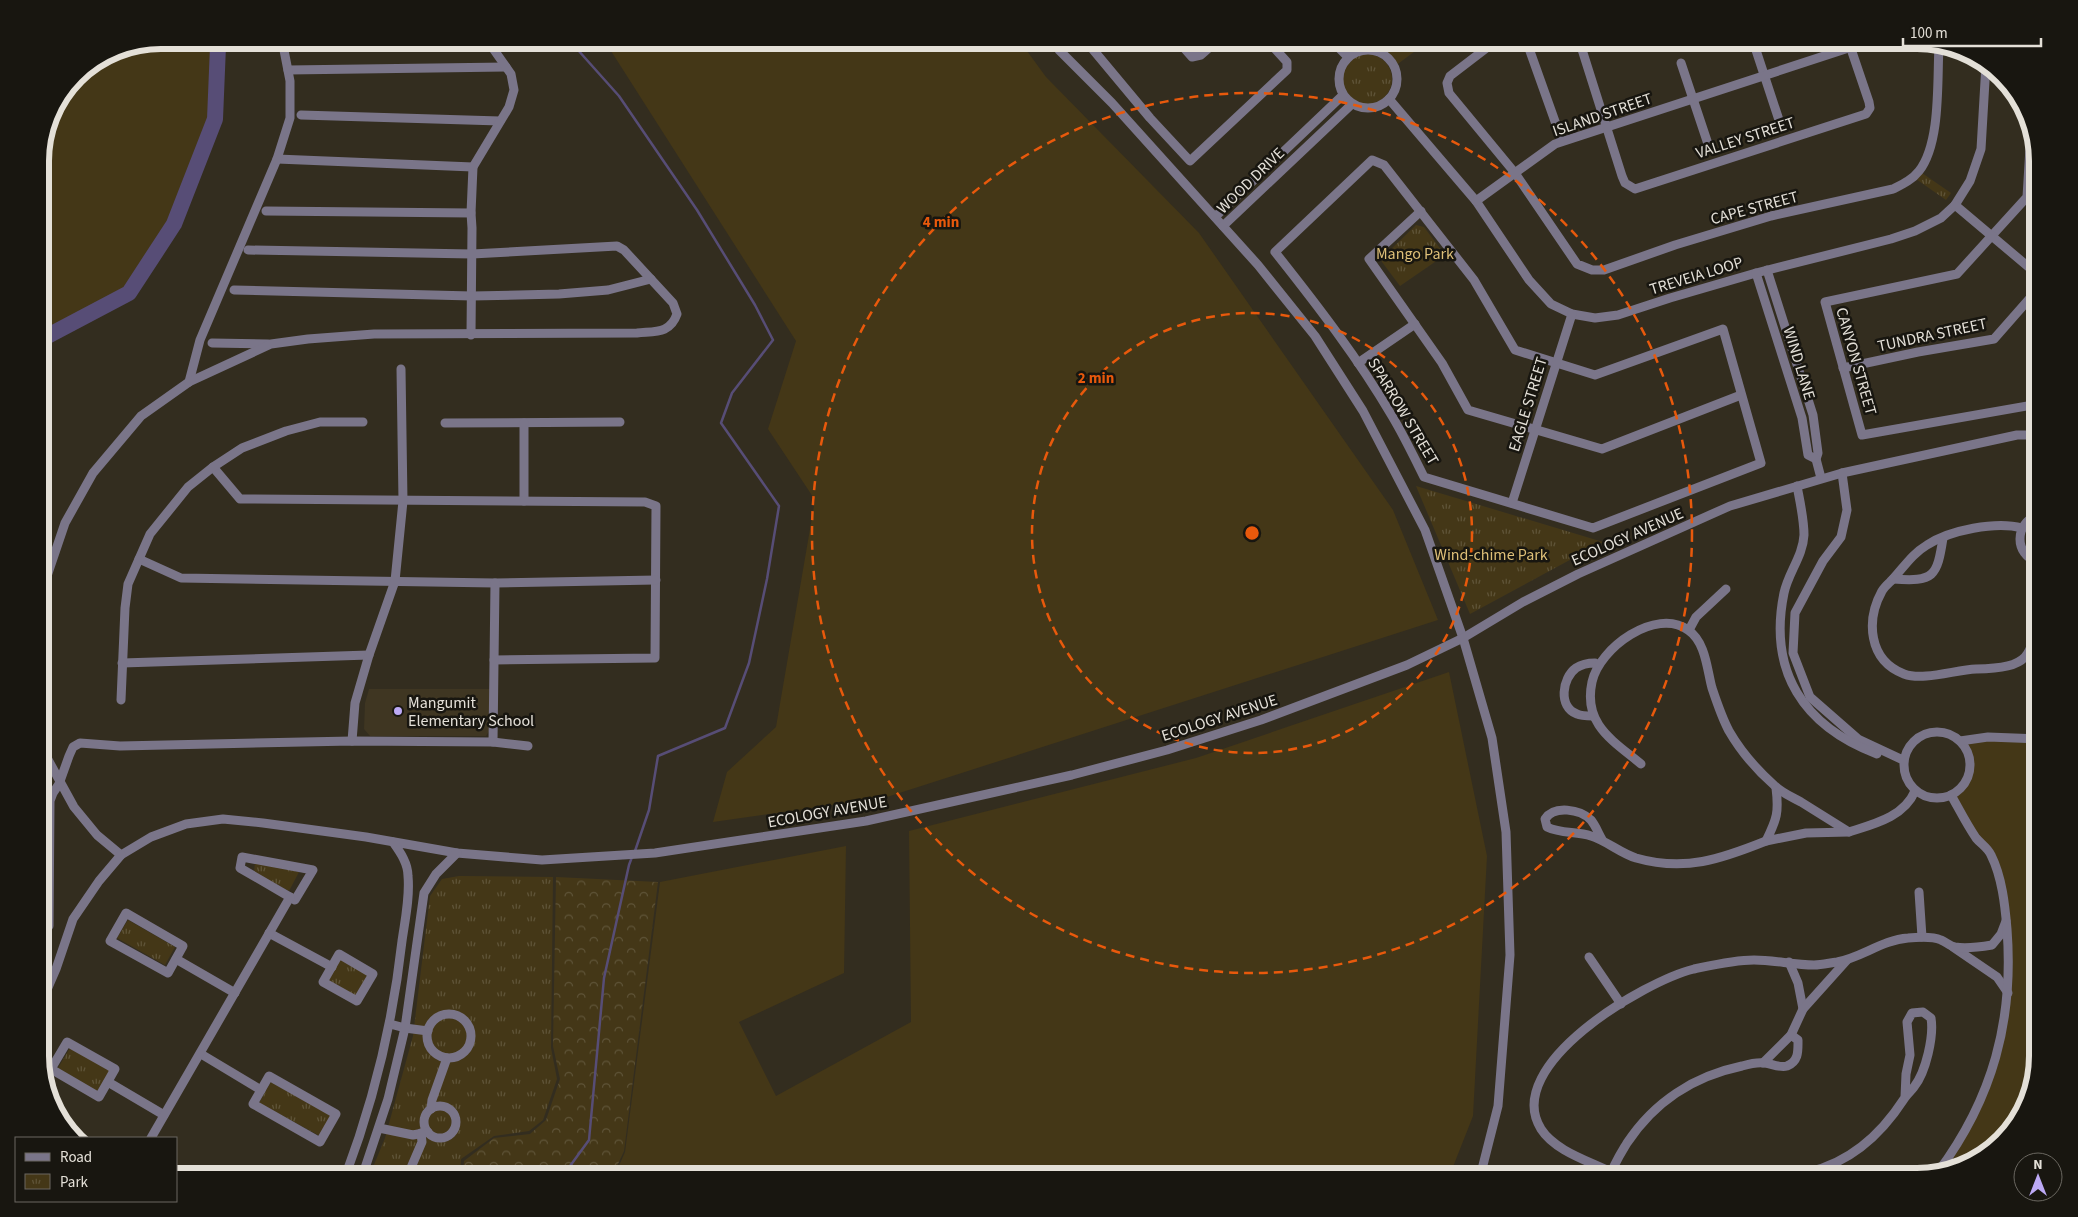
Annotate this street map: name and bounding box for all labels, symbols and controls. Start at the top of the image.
scale bar [1903,15,2040,47]
text: 100 m [1910,23,1948,44]
street label: ISLAND STREET [1550,87,1655,142]
street label: VALLEY STREET [1693,111,1798,164]
street label: WOOD DRIVE [1212,143,1289,219]
street label: CAPE STREET [1708,186,1801,230]
text: 4 min [923,212,959,233]
park label: Mango Park [1376,243,1454,265]
street label: TREVEIA LOOP [1647,251,1746,301]
street label: CANYON STREET [1830,305,1882,418]
street label: TUNDRA STREET [1875,313,1989,357]
street label: WIND LANE [1777,324,1821,403]
street label: SPARROW STREET [1362,354,1444,470]
street label: EAGLE STREET [1503,354,1553,454]
text: 2 min [1078,368,1114,389]
street label: ECOLOGY AVENUE [1568,502,1687,572]
centre of rings [1243,524,1261,542]
park label: Wind-chime Park [1434,544,1548,566]
street label: ECOLOGY AVENUE [1159,689,1280,747]
place label: Mangumit Elementary School [408,692,534,732]
marker: Mangumit Elementary School [392,705,404,717]
street label: ECOLOGY AVENUE [766,791,888,833]
legend [15,1137,178,1202]
text: Road [60,1147,92,1168]
north arrow [2013,1152,2063,1202]
text: N [2033,1155,2043,1175]
text: Park [60,1172,89,1193]

